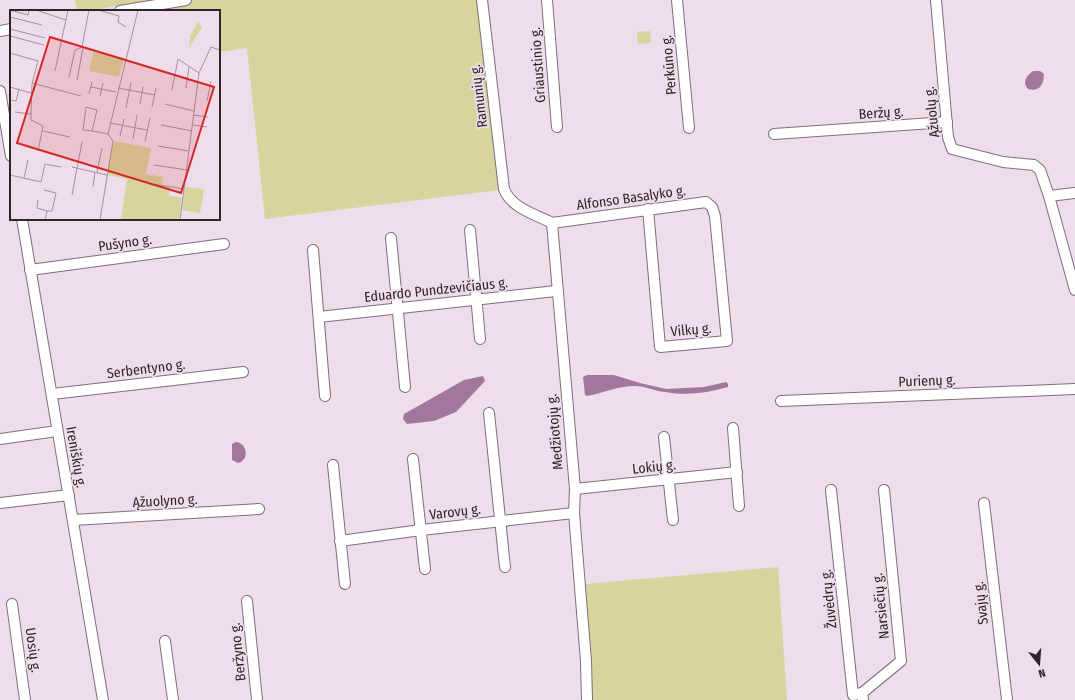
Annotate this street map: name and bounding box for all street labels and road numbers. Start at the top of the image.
street label: Griaustinio g. [527,27,549,103]
street label: Perkūno g. [658,34,680,96]
street label: Ramunių g. [467,63,491,129]
street label: Ąžuolų g. [921,86,943,138]
street label: Beržų g. [858,103,904,123]
street label: Alfonso Basalyko g. [575,182,687,214]
street label: Pušyno g. [97,231,153,255]
street label: Eduardo Pundzevičiaus g. [363,274,509,306]
street label: Vilkų g. [670,320,712,340]
street label: Serbentyno g. [106,356,186,382]
street label: Purienų g. [898,372,956,390]
street label: Medžiotojų g. [543,393,567,471]
street label: Ireniškių g. [62,425,90,489]
street label: Lokių g. [631,456,677,478]
street label: Ąžuolyno g. [132,491,198,511]
street label: Varovų g. [428,500,482,524]
street label: Žuvėdrų g. [816,569,841,629]
street label: Narsiečių g. [869,572,893,640]
street label: Svajų g. [970,580,992,625]
street label: Beržyno g. [226,622,250,682]
street label: Uosių g. [21,626,45,674]

